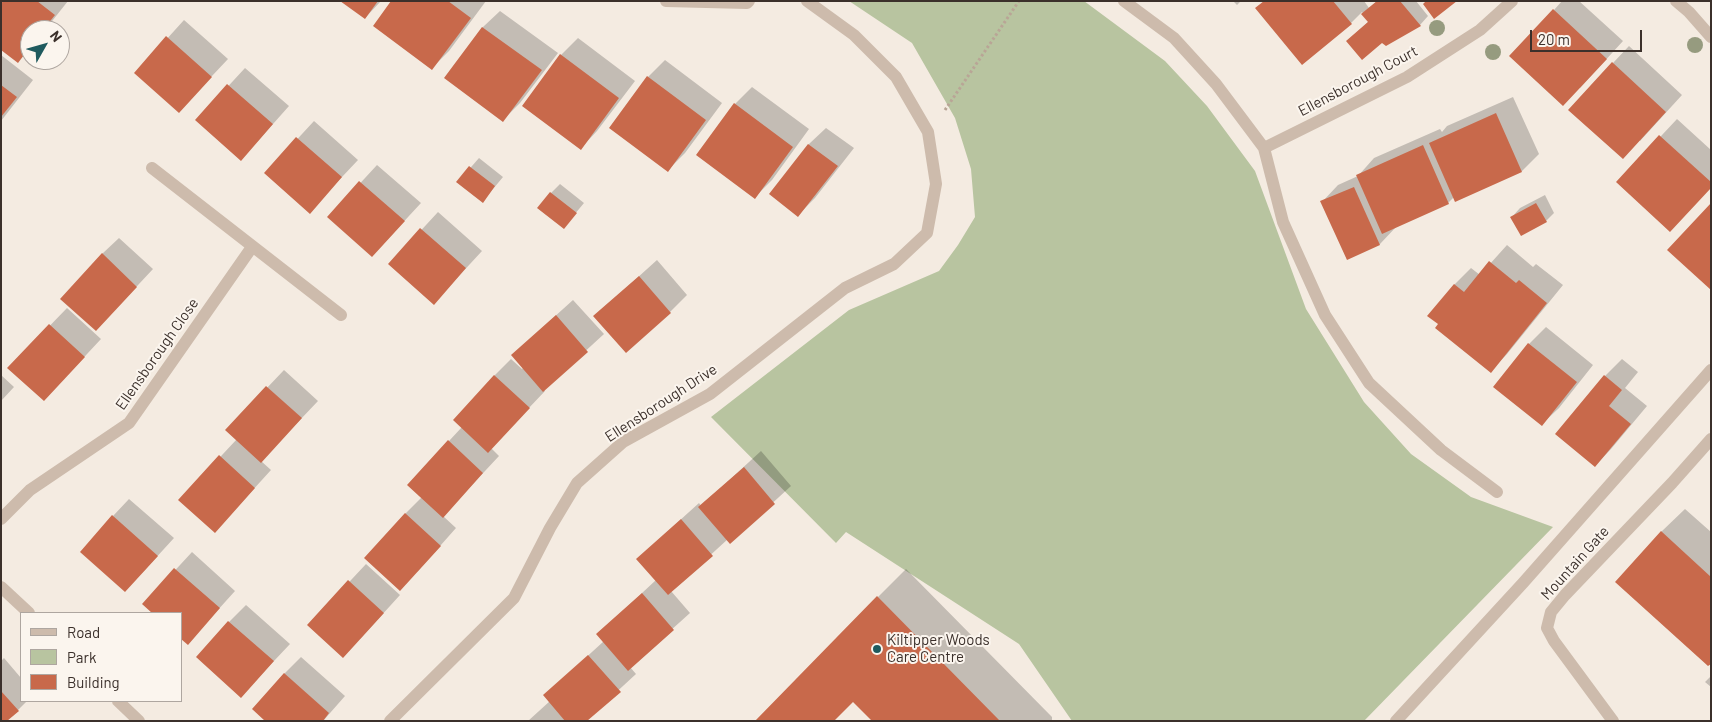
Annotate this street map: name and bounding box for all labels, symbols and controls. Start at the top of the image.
north arrow [20,20,70,70]
scale bar [1532,20,1644,52]
text: N [47,27,66,45]
text: 20 m [1538,30,1570,48]
street label: Ellensborough Court [1295,42,1421,120]
street label: Ellensborough Close [112,295,202,413]
street label: Ellensborough Drive [602,360,720,446]
street label: Mountain Gate [1537,522,1613,604]
legend [20,612,182,702]
text: Road [67,623,100,641]
place label: Kiltipper Woods Care Centre [887,631,990,666]
marker: Kiltipper Woods Care Centre [871,643,883,655]
text: Park [67,648,96,666]
text: Building [67,673,120,691]

